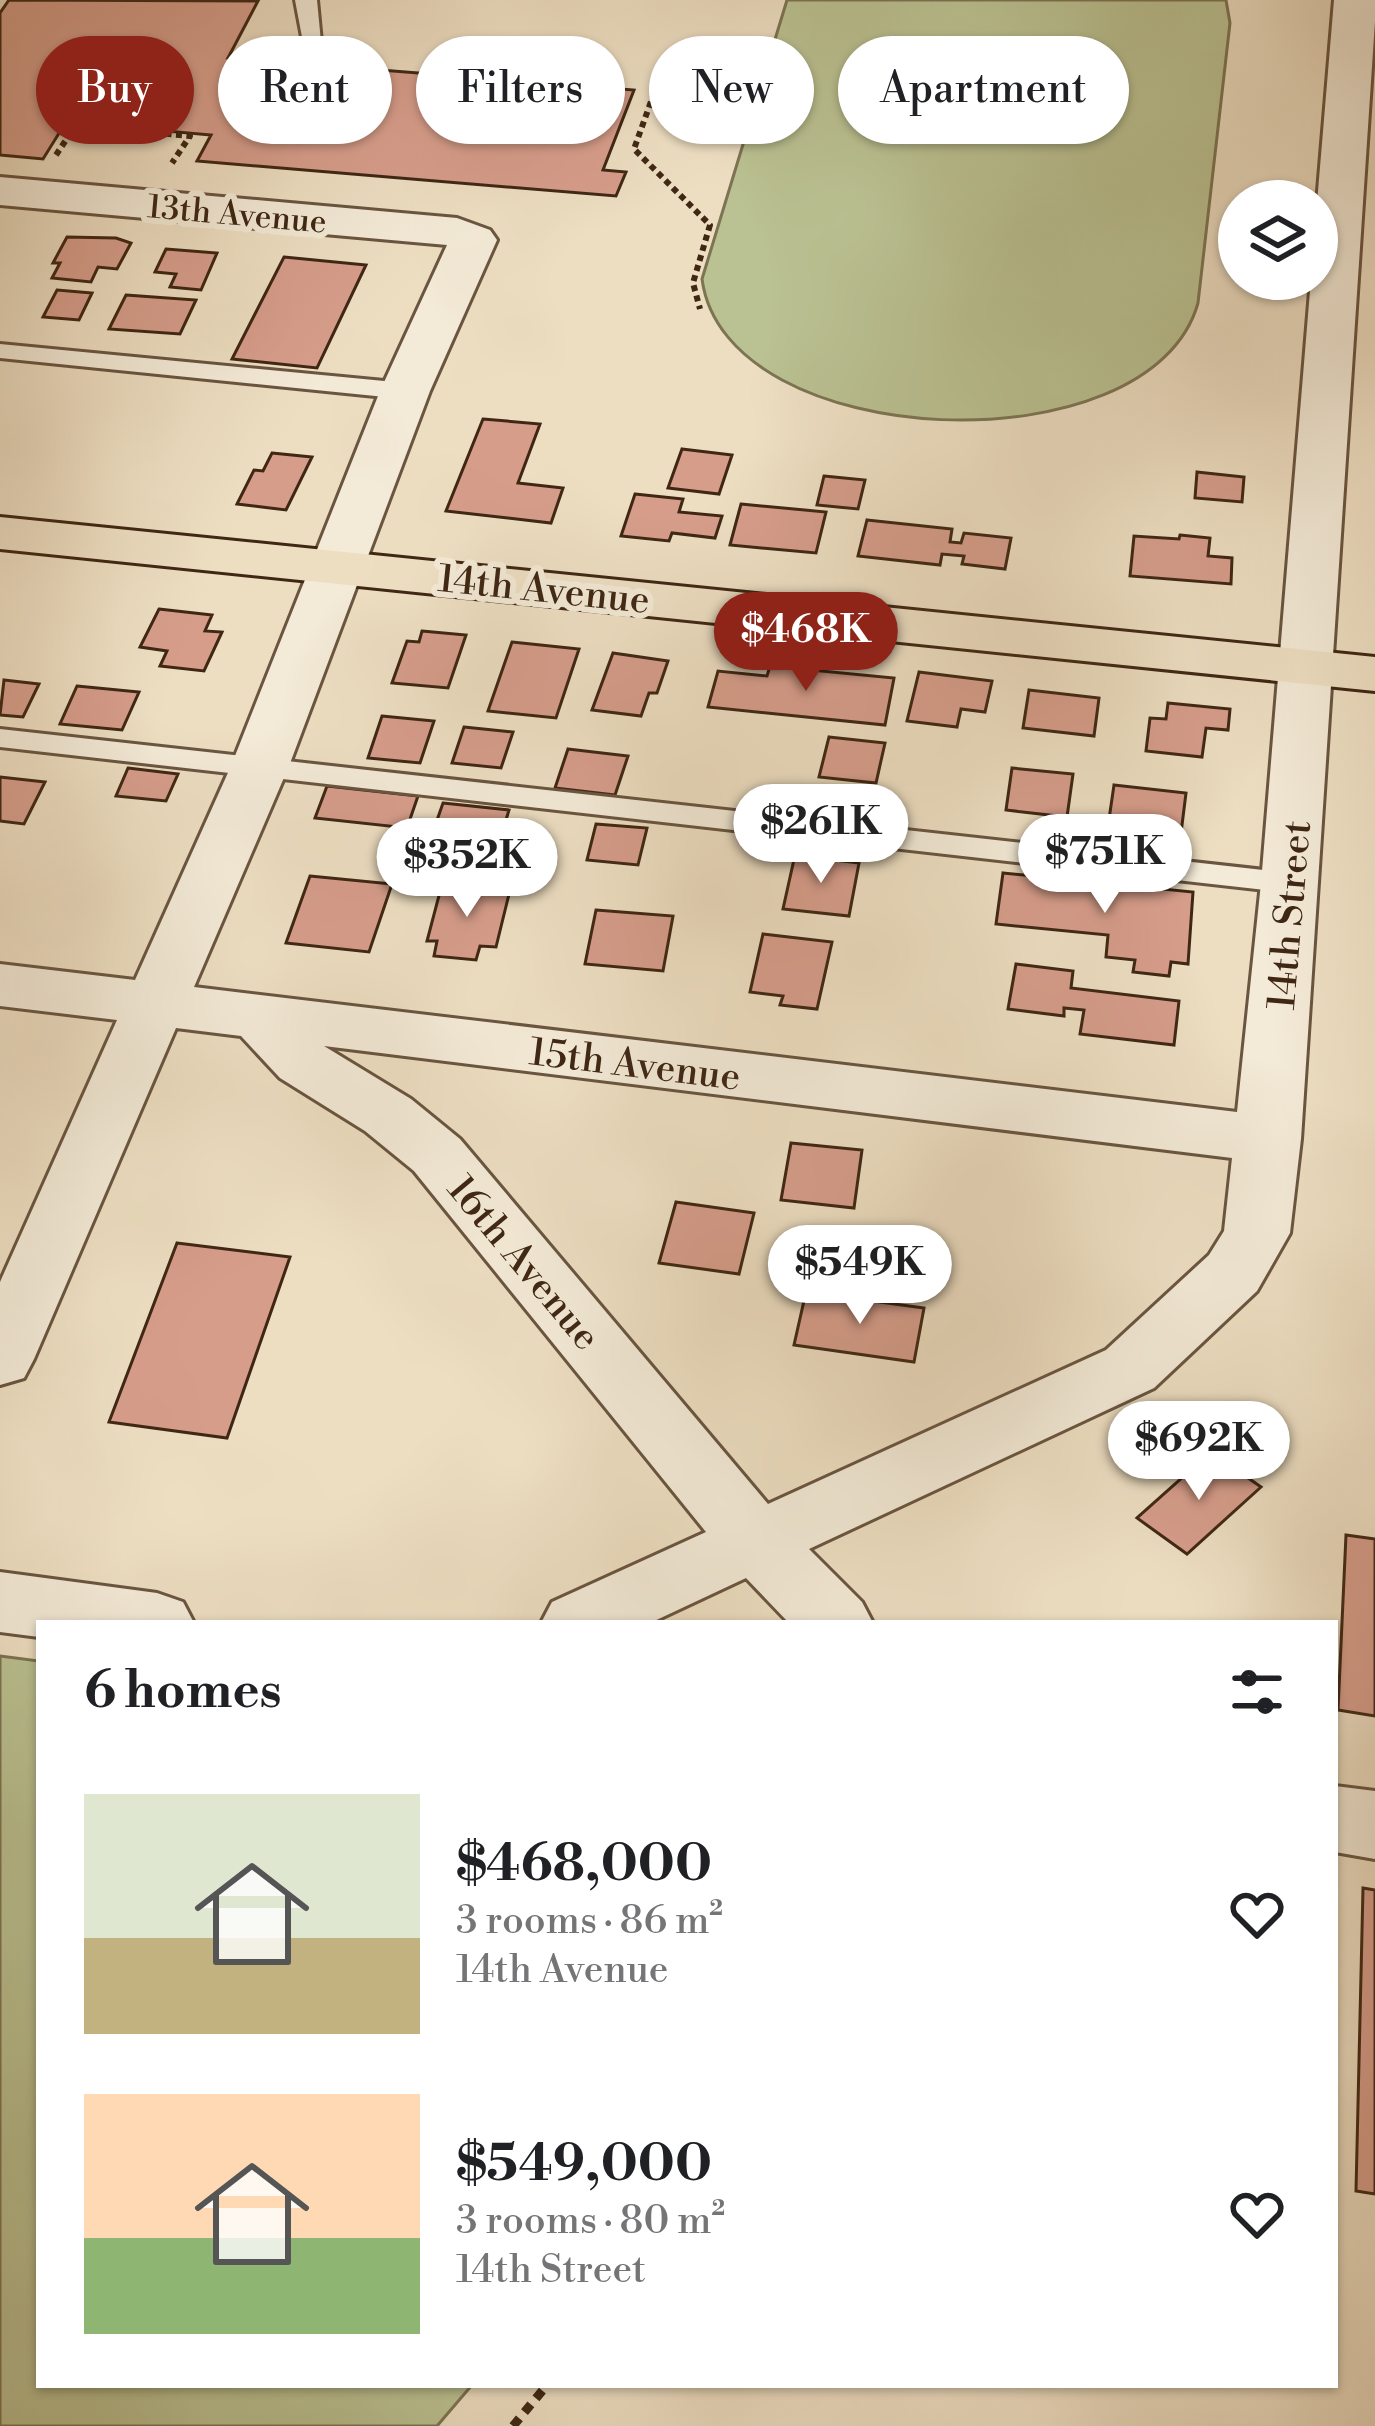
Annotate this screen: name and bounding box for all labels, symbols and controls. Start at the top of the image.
chip: Buy [36,36,194,144]
chip: Rent [218,36,392,144]
chip: Filters [416,36,625,144]
chip: New [649,36,814,144]
chip: Apartment [838,36,1129,144]
map controls [1218,180,1338,300]
button: layers [1218,180,1338,300]
street label: 13th Avenue [145,187,328,244]
street label: 14th Avenue [435,555,652,626]
pin: $468K [722,592,890,694]
text: $468K [741,606,871,655]
pin: $261K [737,784,905,886]
text: $261K [760,798,882,847]
pin: $751K [1021,814,1189,916]
pin: $352K [383,818,551,920]
street label: 14th Street [1258,818,1323,1012]
text: $751K [1045,828,1165,877]
text: $352K [404,832,530,881]
street label: 15th Avenue [526,1028,743,1103]
street label: 16th Avenue [436,1166,610,1361]
pin: $549K [776,1225,944,1327]
text: $549K [795,1239,925,1288]
pin: $692K [1115,1401,1283,1503]
text: $692K [1135,1415,1263,1464]
icon: filters [1224,1659,1290,1725]
text: 6 homes [84,1660,282,1724]
text: $468,000 [456,1833,712,1897]
icon: home [180,1842,324,1986]
icon: heart [1224,1881,1290,1947]
text: 3 rooms · 86 m² [456,1897,723,1946]
text: 14th Avenue [456,1946,669,1995]
text: $549,000 [456,2133,712,2197]
icon: home [180,2142,324,2286]
icon: heart [1224,2181,1290,2247]
text: 3 rooms · 80 m² [456,2197,725,2246]
text: 14th Street [456,2246,646,2295]

